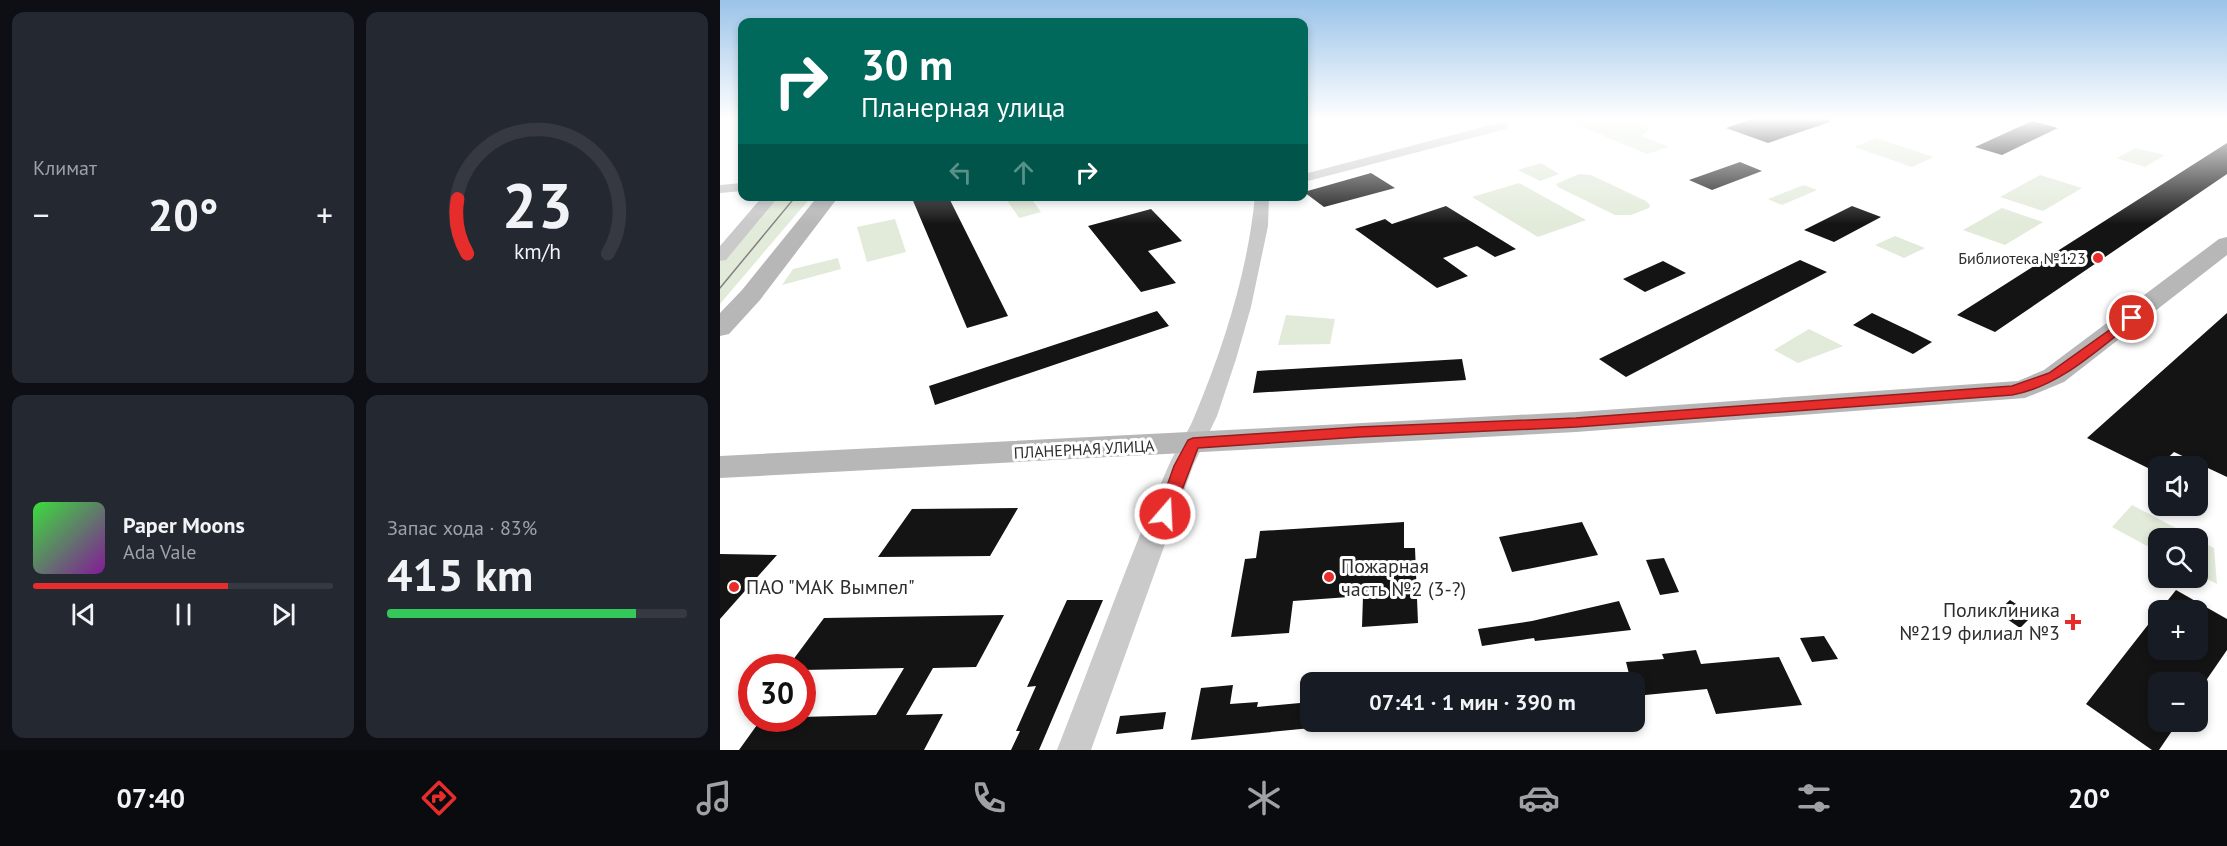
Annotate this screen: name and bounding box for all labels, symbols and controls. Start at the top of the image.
text: 30 m [861,37,953,92]
icon: right [762,42,840,120]
text: Планерная улица [861,90,1065,124]
text: Климат [33,155,97,181]
icon: left [944,156,977,189]
icon: ahead [1007,156,1040,189]
icon: right [1070,156,1103,189]
text: 23 [502,164,572,245]
text: 20° [148,185,218,243]
text: − [33,193,50,236]
text: + [316,193,333,236]
text: km/h [513,238,560,266]
place label: Библиотека №123 [1958,248,2086,268]
marker: Библиотека №123 [2091,251,2105,265]
pin [2106,292,2157,343]
icon: arrive [2115,301,2148,334]
street label: ПЛАНЕРНАЯ УЛИЦА [1013,435,1155,463]
map controls [2148,456,2208,732]
button: sound [2148,456,2208,516]
position arrow [1133,482,1197,546]
text: Paper Moons [123,511,245,539]
text: Запас хода · 83% [387,515,537,541]
button: search [2148,528,2208,588]
text: Ada Vale [123,539,196,565]
text: 415 km [387,545,533,603]
place label: Пожарная часть №2 (3-?) [1341,553,1466,602]
marker: Пожарная часть №2 (3-?) [1322,570,1336,584]
place label: ПАО "МАК Вымпел" [746,574,915,600]
marker: ПАО "МАК Вымпел" [727,580,741,594]
place label: Поликлиника №219 филиал №3 [1899,597,2060,646]
icon: previous [67,598,100,631]
icon: pause [167,598,200,631]
icon: next [267,598,300,631]
button: + [2148,600,2208,660]
marker: Поликлиника №219 филиал №3 [2064,613,2082,631]
speed limit sign: 30 [738,654,816,732]
button: − [2148,672,2208,732]
text: 07:41 · 1 мин · 390 m [1369,688,1576,716]
icon: directions [418,777,460,819]
icon: music [693,777,735,819]
icon: phone [968,777,1010,819]
icon: climate [1243,777,1285,819]
icon: car [1518,777,1560,819]
icon: filters [1793,777,1835,819]
text: 07:40 [117,781,185,815]
text: 20° [2068,781,2110,815]

